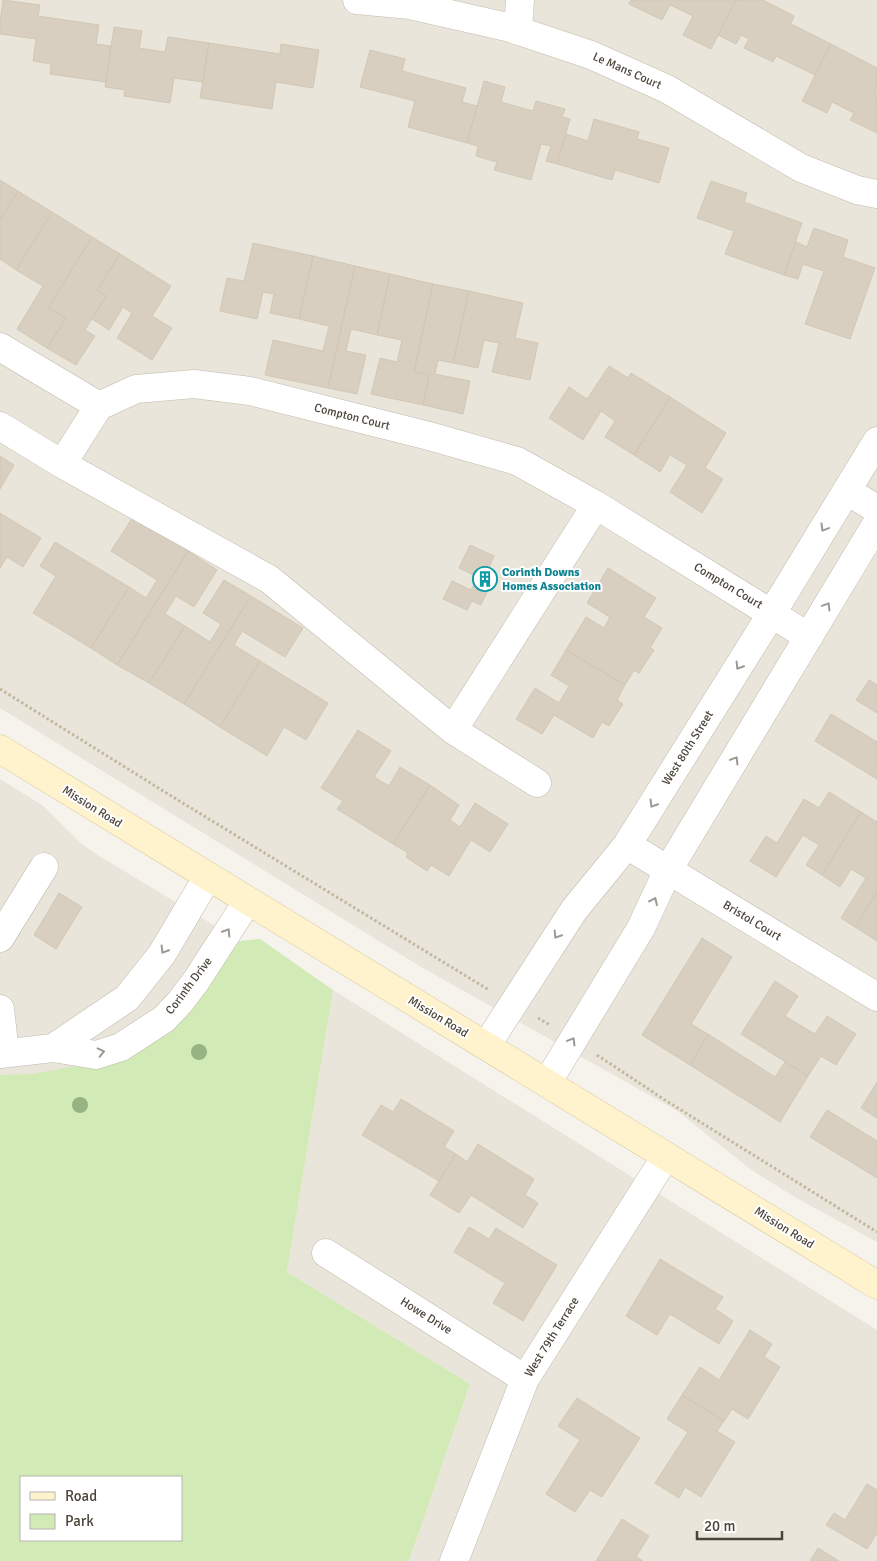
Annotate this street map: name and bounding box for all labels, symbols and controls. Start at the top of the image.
street label: Le Mans Court [590,49,664,93]
street label: Compton Court [313,400,391,434]
one-way arrow [821,522,831,531]
street label: Compton Court [691,560,765,612]
place label: Corinth Downs Homes Association [502,565,601,594]
building icon: Corinth Downs Homes Association [472,566,498,592]
one-way arrow [821,603,831,612]
one-way arrow [736,661,745,670]
street label: West 80th Street [659,708,717,788]
one-way arrow [728,757,738,766]
street label: Mission Road [59,783,125,831]
one-way arrow [649,798,659,807]
one-way arrow [647,897,658,906]
street label: Bristol Court [720,898,784,944]
one-way arrow [221,928,231,937]
one-way arrow [554,930,564,939]
one-way arrow [161,944,170,953]
street label: Corinth Drive [163,954,215,1018]
street label: Mission Road [405,993,471,1041]
one-way arrow [566,1038,576,1047]
one-way arrow [97,1047,106,1058]
street label: Mission Road [751,1204,817,1252]
street label: Howe Drive [397,1294,455,1338]
street label: West 79th Terrace [521,1294,583,1380]
legend [20,1476,182,1541]
text: Road [65,1487,97,1505]
scale bar [697,1508,782,1540]
text: Park [65,1512,94,1530]
text: 20 m [704,1517,735,1535]

